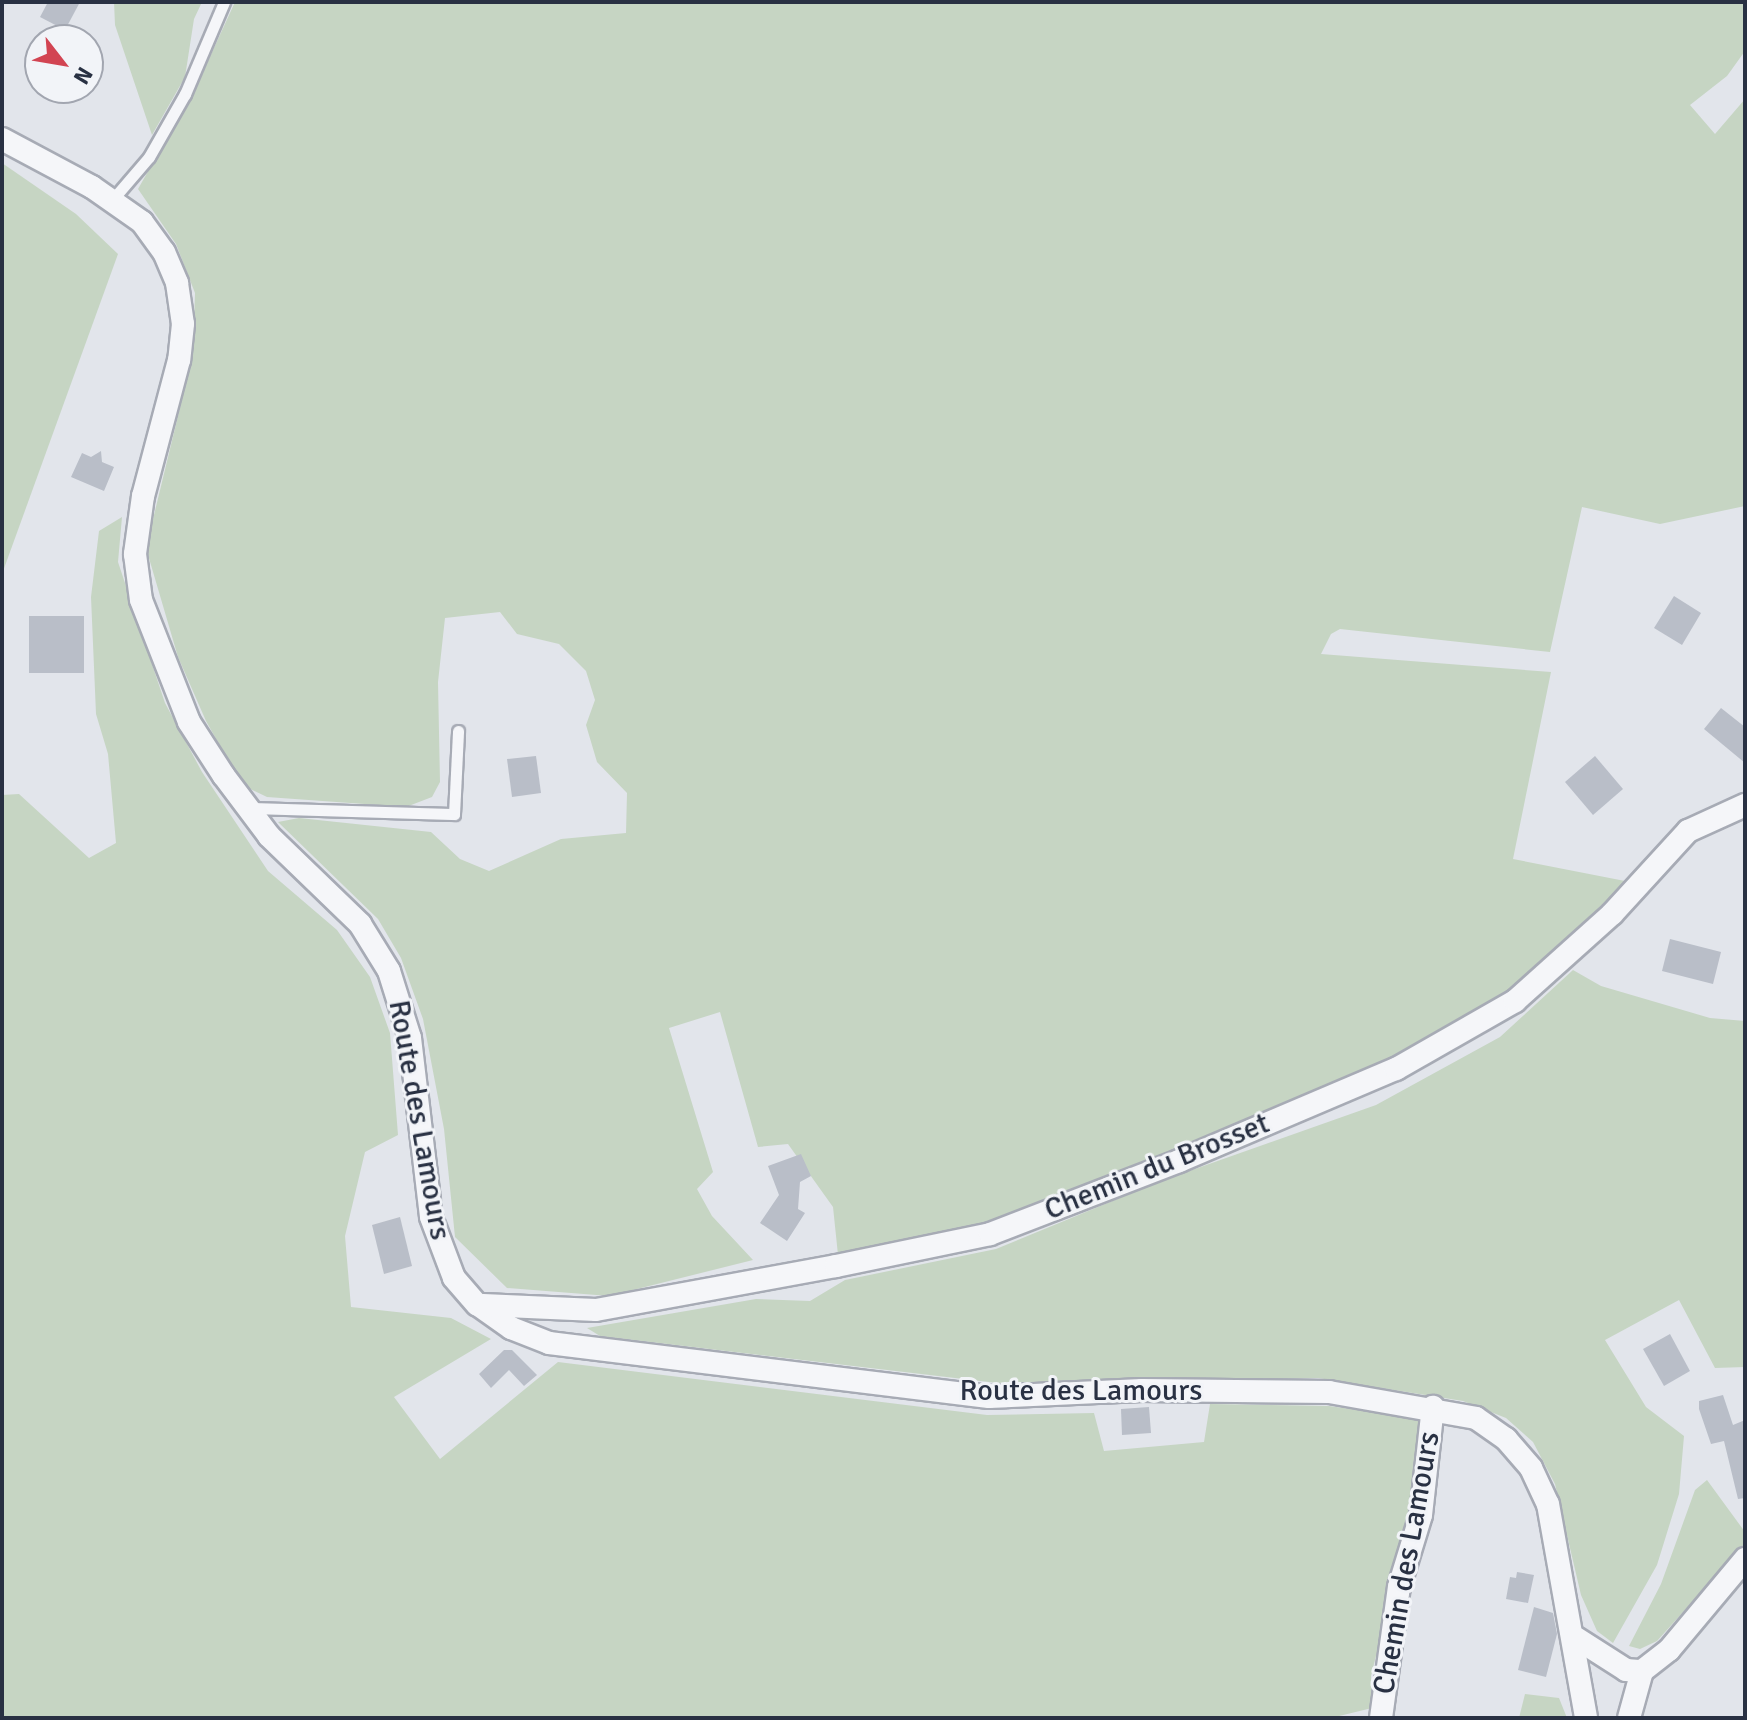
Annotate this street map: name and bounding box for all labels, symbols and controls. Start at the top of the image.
north arrow [24,24,104,104]
text: N [68,62,99,89]
street label: Route des Lamours [380,997,458,1243]
street label: Chemin du Brosset [1039,1106,1275,1228]
street label: Route des Lamours [960,1373,1202,1409]
street label: Chemin des Lamours [1366,1429,1448,1697]

